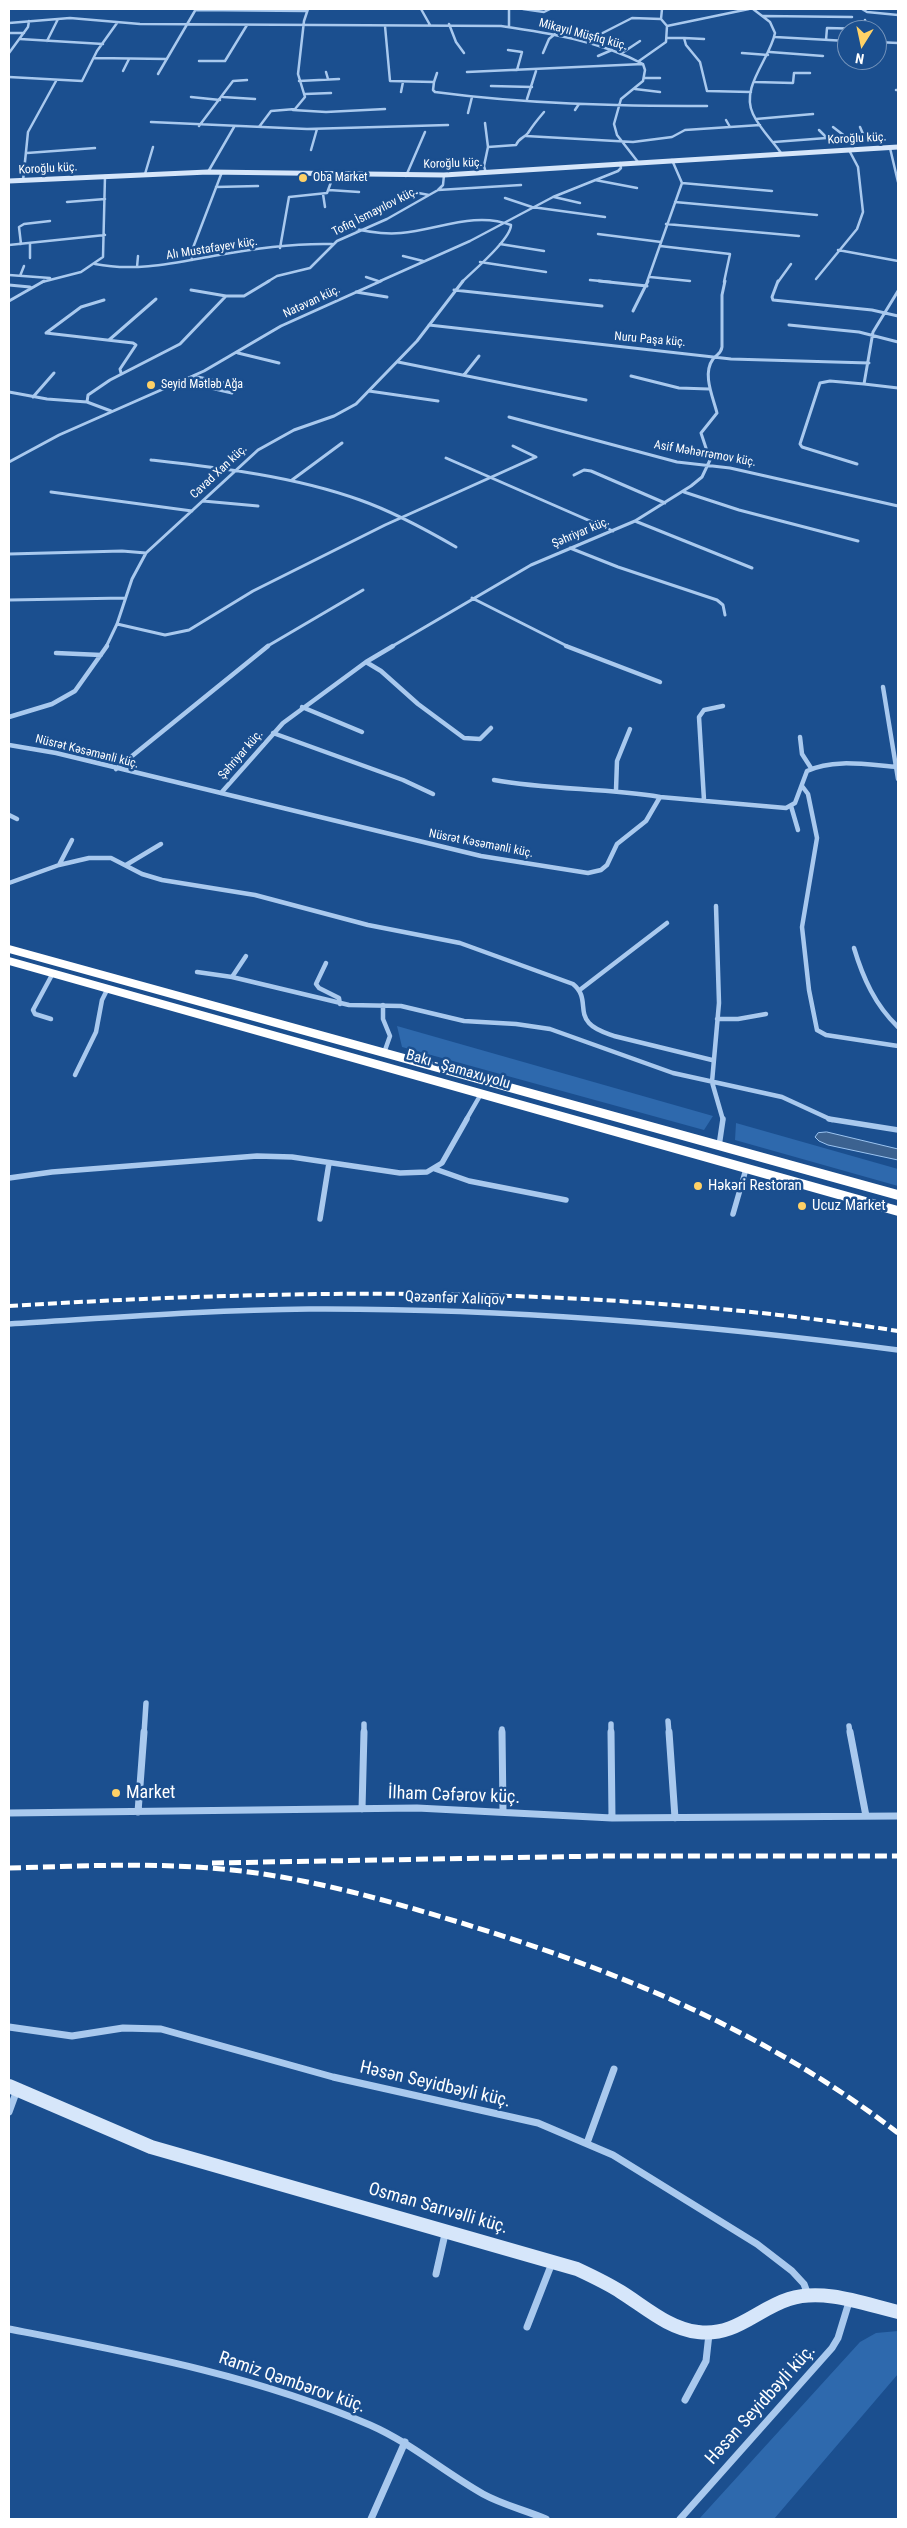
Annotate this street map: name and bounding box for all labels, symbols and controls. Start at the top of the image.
street label: Mikayıl Müşfiq küç. [537,16,629,54]
north arrow [837,20,887,70]
text: N [854,50,865,67]
street label: Koroğlu küç. [827,130,887,148]
street label: Koroğlu küç. [423,156,483,172]
street label: Koroğlu küç. [18,160,78,178]
place label: Oba Market [313,171,368,185]
marker: Oba Market [297,172,309,184]
street label: Tofiq İsmayılov küç. [330,184,420,240]
street label: Alı Mustafayev küç. [165,235,259,263]
street label: Natəvan küç. [281,282,343,322]
street label: Nuru Paşa küç. [614,330,686,350]
place label: Seyid Mətləb Ağa [161,378,243,392]
marker: Seyid Mətləb Ağa [145,379,157,391]
street label: Asif Məhərrəmov küç. [653,438,757,470]
street label: Cavad Xan küç. [187,442,251,502]
street label: Şəhriyar küç. [550,514,612,552]
street label: Şəhriyar küç. [216,727,266,783]
street label: Nüsrət Kəsəmənli küç. [34,732,140,772]
street label: Nüsrət Kəsəmənli küç. [428,827,534,861]
street label: Bakı - Şamaxı yolu [404,1047,512,1093]
place label: Həkəri Restoran [708,1177,802,1195]
marker: Həkəri Restoran [692,1180,704,1192]
place label: Ucuz Market [812,1197,886,1215]
marker: Ucuz Market [796,1200,808,1212]
street label: Qəzənfər Xalıqov [405,1288,505,1310]
place label: Market [126,1782,175,1804]
street label: İlham Cəfərov küç. [388,1783,520,1809]
marker: Market [110,1787,122,1799]
street label: Həsən Seyidbəyli küç. [357,2057,513,2113]
street label: Osman Sarıvəlli küç. [366,2179,510,2239]
street label: Həsən Seyidbəyli küç. [701,2340,821,2470]
street label: Ramiz Qəmbərov küç. [216,2348,368,2418]

